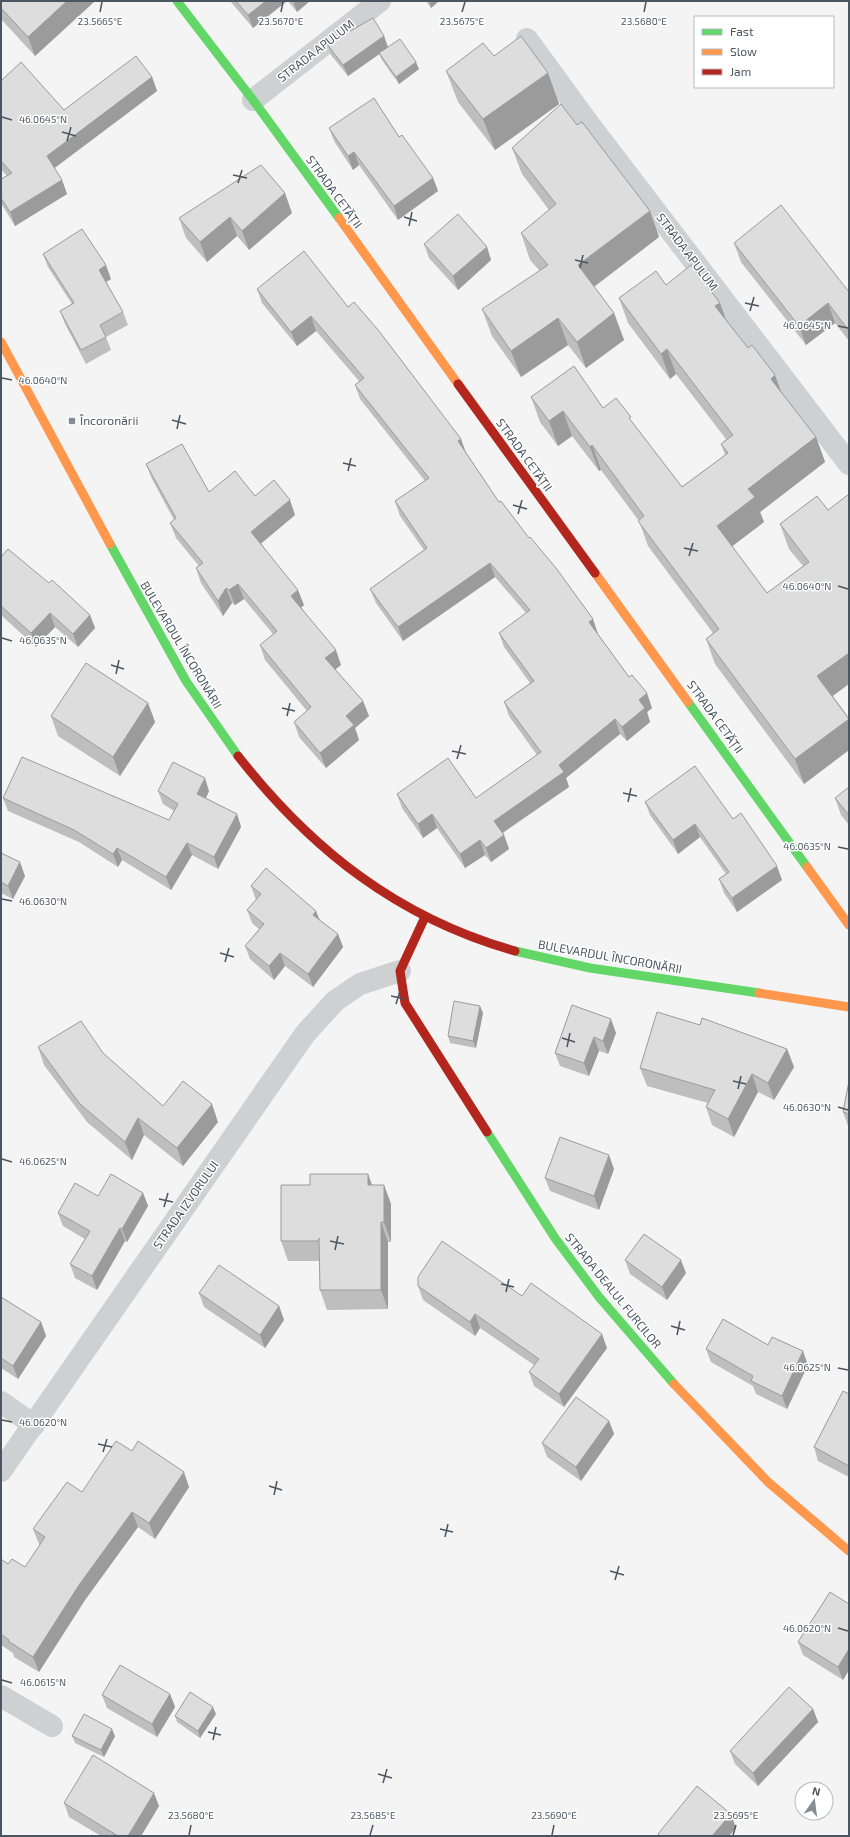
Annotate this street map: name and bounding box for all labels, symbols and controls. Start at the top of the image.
text: 23.5665°E [78,15,123,27]
text: 23.5670°E [259,15,304,27]
text: 23.5675°E [440,15,485,27]
text: 23.5680°E [621,15,667,27]
street label: STRADA APULUM [274,16,356,84]
legend [694,16,834,88]
text: Fast [730,24,754,38]
text: Slow [730,44,757,58]
text: Jam [730,64,751,78]
text: 46.0645°N [19,113,67,125]
street label: STRADA CETĂȚII [302,152,366,232]
street label: STRADA APULUM [654,210,721,293]
text: 46.0645°N [783,319,831,331]
text: 46.0640°N [19,374,67,386]
place label: Încoronării [79,413,139,427]
street label: STRADA CETĂȚII [492,415,556,495]
marker: Încoronării [67,416,77,426]
street label: BULEVARDUL ÎNCORONĂRII [138,578,225,711]
text: 46.0640°N [783,580,831,592]
text: 46.0635°N [19,634,67,646]
street label: STRADA CETĂȚII [683,677,747,757]
text: 46.0635°N [783,840,831,852]
text: 46.0630°N [19,895,67,907]
street label: BULEVARDUL ÎNCORONĂRII [537,936,683,976]
text: 46.0630°N [783,1101,831,1113]
text: 46.0625°N [19,1155,67,1167]
street label: STRADA IZVORULUI [150,1158,221,1251]
street label: STRADA DEALUL FURCILOR [563,1230,665,1351]
text: 46.0625°N [783,1361,831,1373]
text: 46.0620°N [19,1416,67,1428]
text: 46.0620°N [783,1622,831,1634]
text: 46.0615°N [20,1676,66,1688]
north arrow [794,1781,834,1821]
text: N [811,1784,822,1798]
text: 23.5680°E [168,1809,214,1821]
text: 23.5685°E [350,1809,396,1821]
text: 23.5690°E [531,1809,577,1821]
text: 23.5695°E [714,1809,759,1821]

